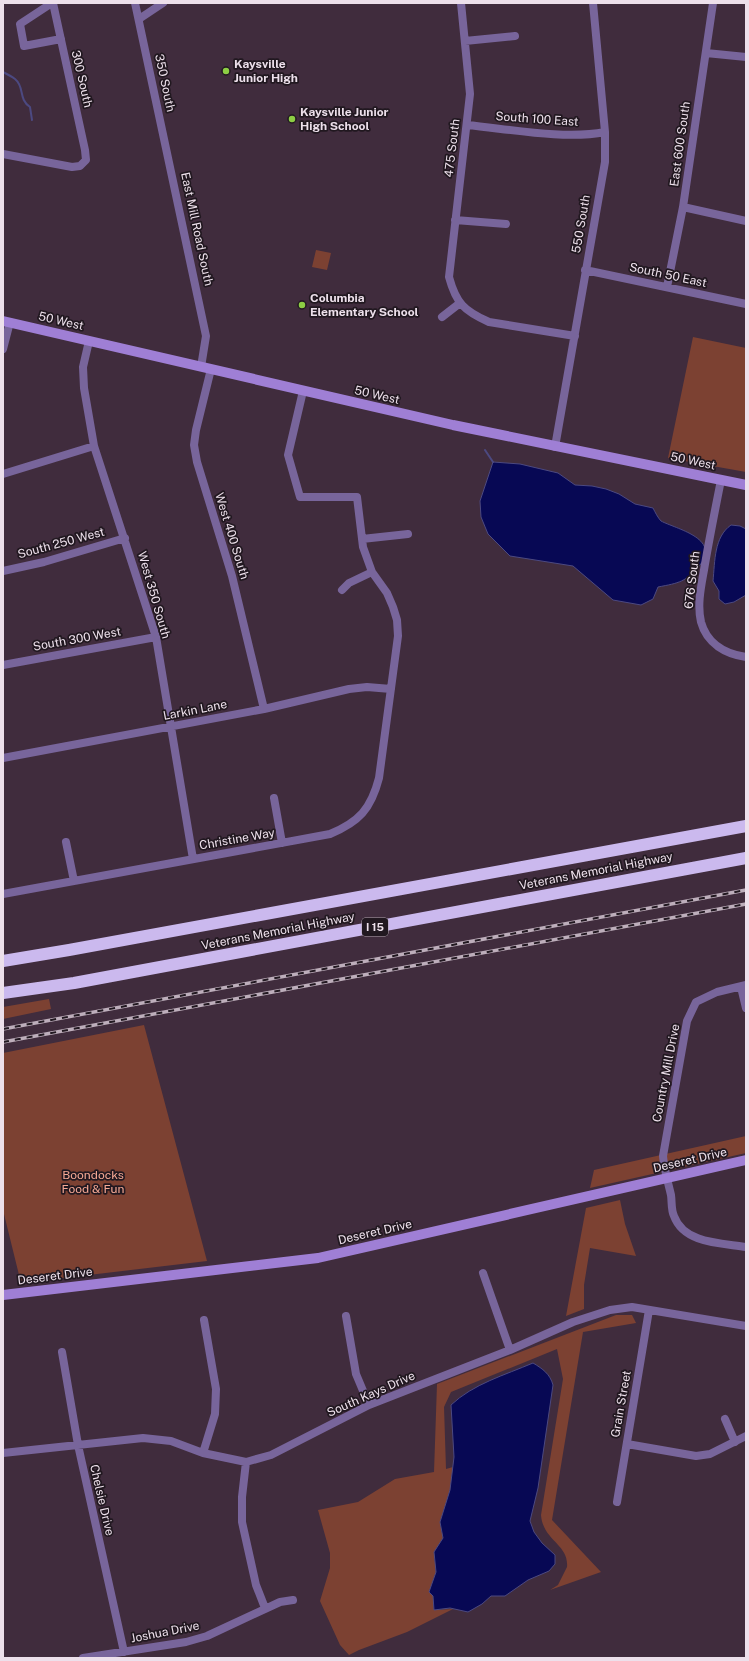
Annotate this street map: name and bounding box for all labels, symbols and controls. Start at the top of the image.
street label: 300 South [69,49,95,109]
street label: 350 South [152,53,178,113]
place label: Kaysville Junior High [234,57,298,85]
marker: Kaysville Junior High [221,66,231,76]
street label: East 600 South [667,101,693,187]
place label: Kaysville Junior High School [300,105,389,133]
street label: South 100 East [495,109,579,129]
marker: Kaysville Junior High School [287,114,297,124]
street label: 475 South [441,118,463,178]
street label: East Mill Road South [178,171,216,287]
street label: 550 South [569,194,593,254]
street label: South 50 East [628,260,708,290]
place label: Columbia Elementary School [310,291,419,319]
marker: Columbia Elementary School [297,300,307,310]
street label: 50 West [37,309,85,333]
street label: 50 West [353,383,401,407]
street label: 50 West [669,449,717,473]
street label: West 400 South [212,491,252,581]
street label: South 250 West [16,525,106,561]
street label: West 350 South [135,550,173,640]
street label: 676 South [682,550,702,610]
street label: South 300 West [32,624,122,654]
street label: Larkin Lane [162,697,228,723]
street label: Christine Way [198,825,276,853]
street label: Veterans Memorial Highway [518,849,674,893]
street label: Veterans Memorial Highway [200,909,356,953]
road number: I 15 [362,918,388,936]
street label: Country Mill Drive [650,1022,682,1123]
street label: Deseret Drive [652,1145,728,1175]
park label: Boondocks Food & Fun [62,1168,125,1196]
street label: Deseret Drive [337,1217,413,1247]
street label: Deseret Drive [17,1264,93,1288]
street label: South Kays Drive [325,1368,417,1420]
street label: Grain Street [608,1369,634,1439]
street label: Chelsie Drive [87,1463,117,1537]
street label: Joshua Drive [129,1618,201,1646]

